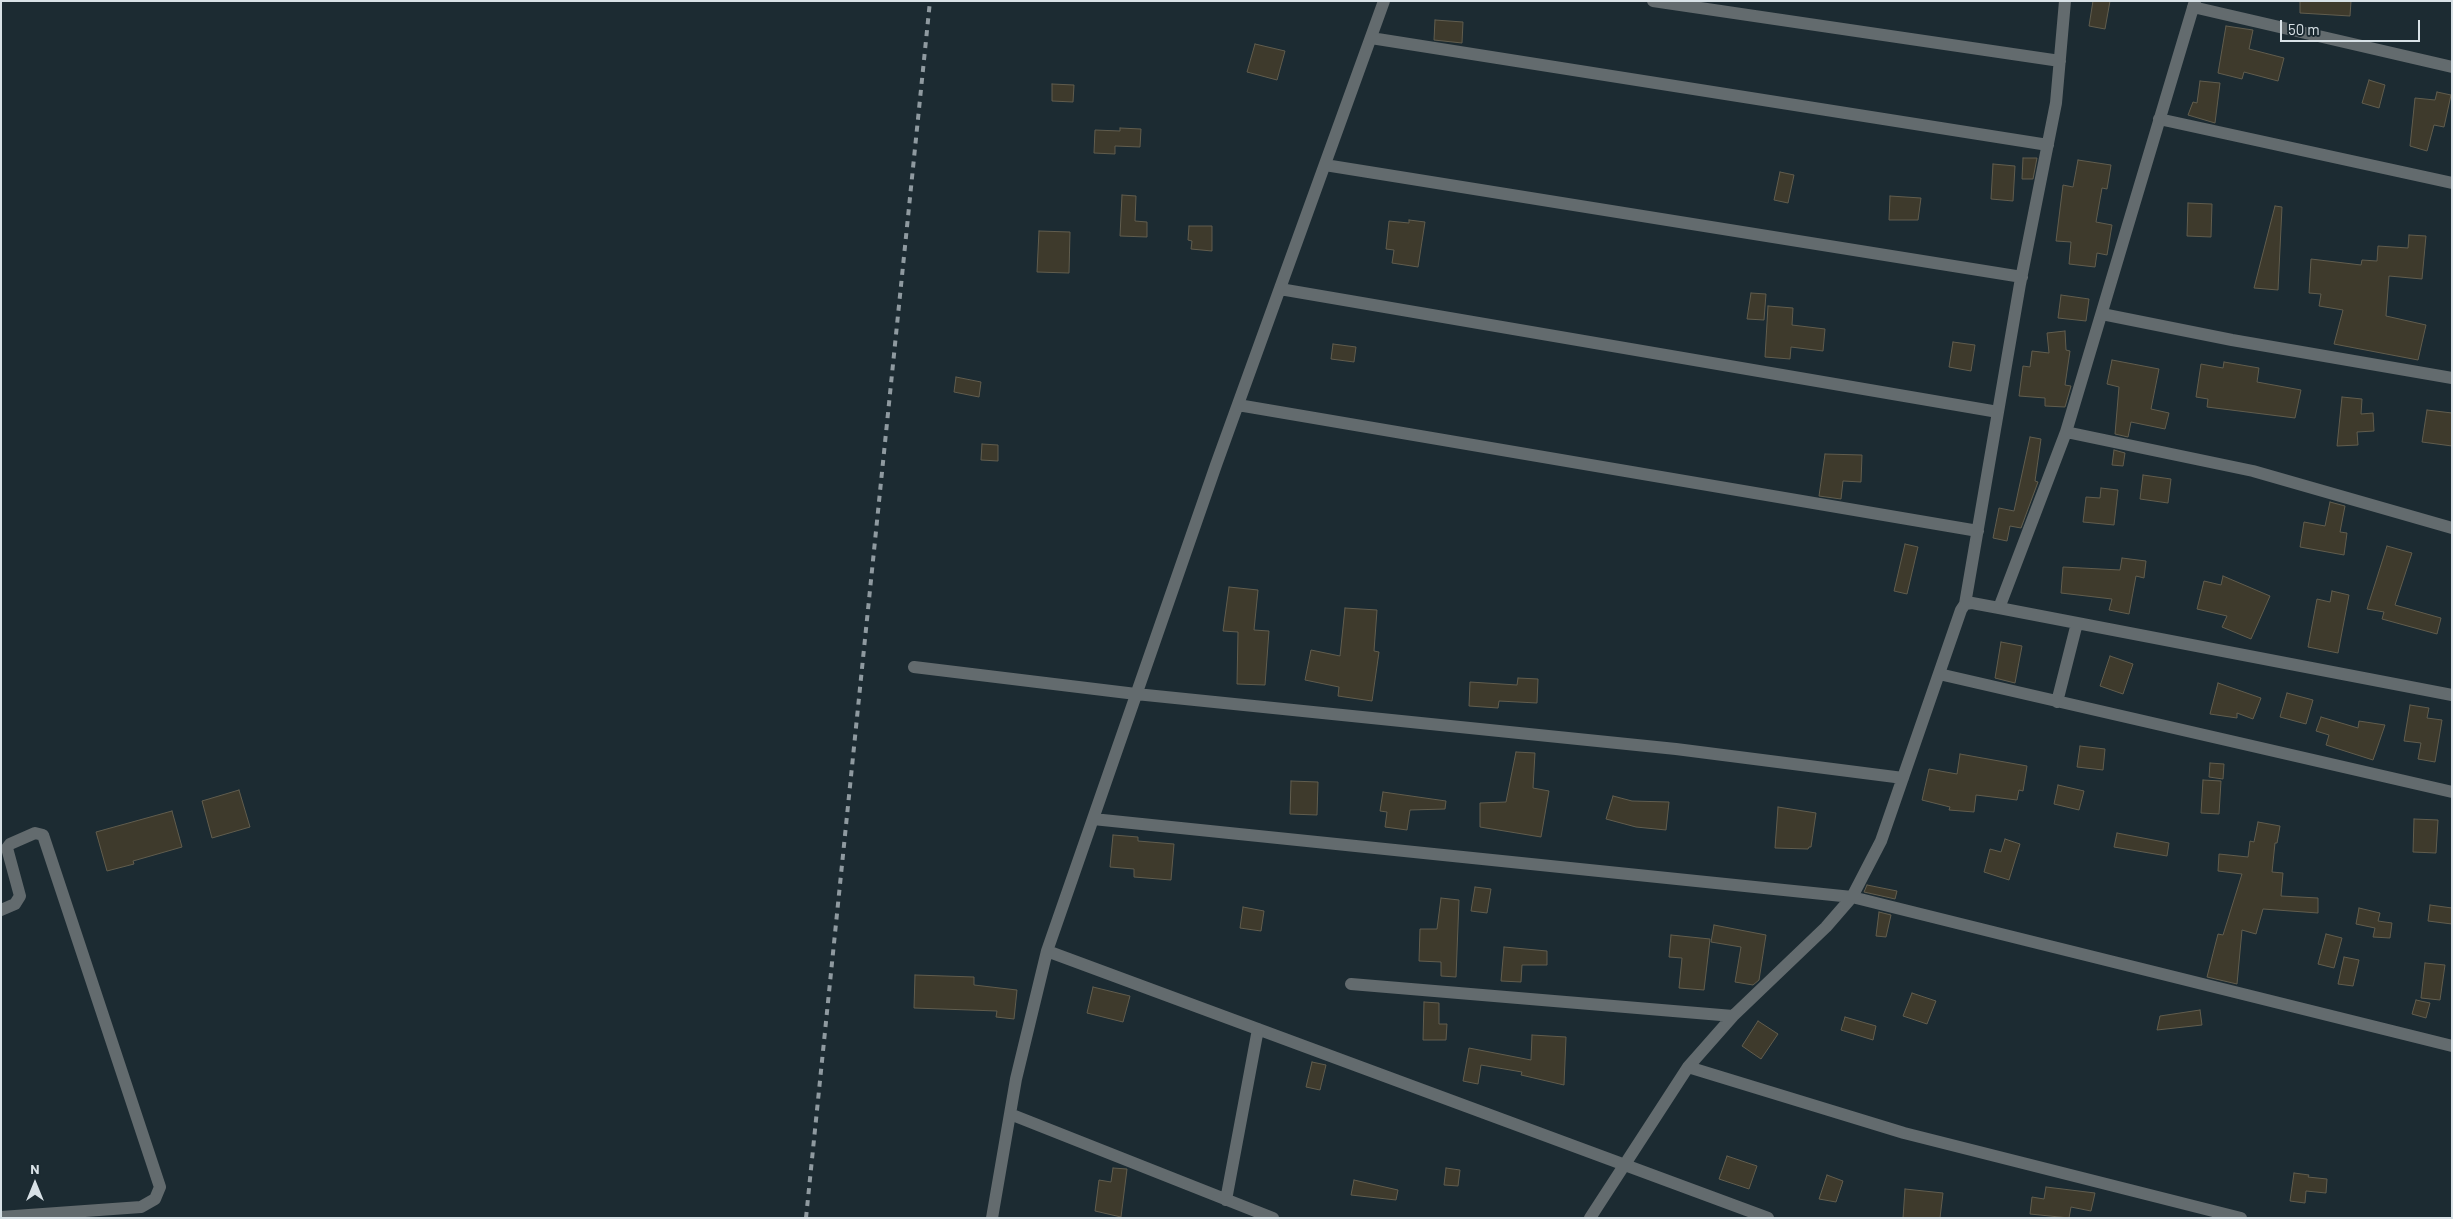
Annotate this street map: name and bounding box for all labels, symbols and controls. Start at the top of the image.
scale bar [2283,10,2423,42]
text: 50 m [2288,20,2320,38]
north arrow [10,1159,60,1209]
text: N [30,1160,40,1177]

